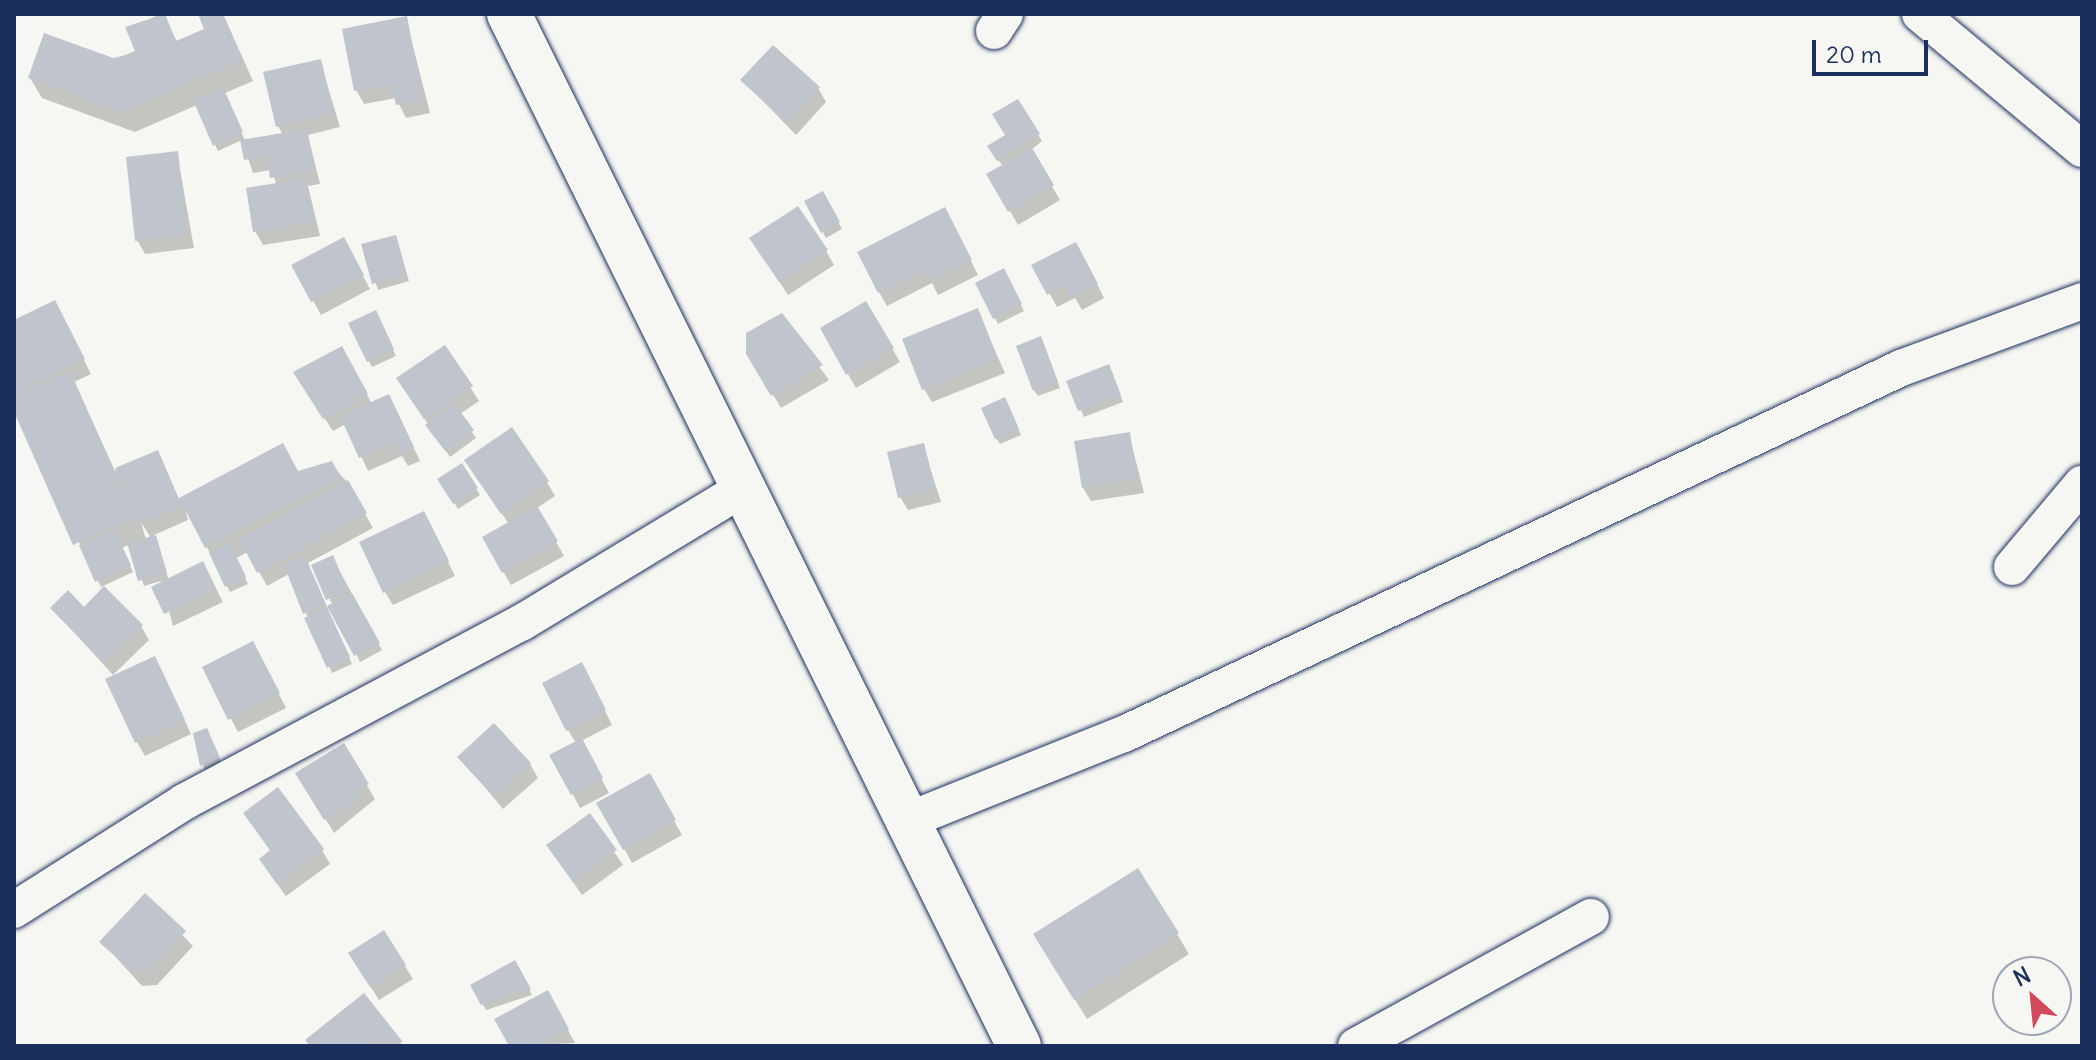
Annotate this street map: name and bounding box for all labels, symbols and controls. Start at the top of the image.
scale bar [1816,24,1932,74]
text: 20 m [1826,39,1882,69]
north arrow [1992,956,2072,1036]
text: N [2009,960,2035,992]

